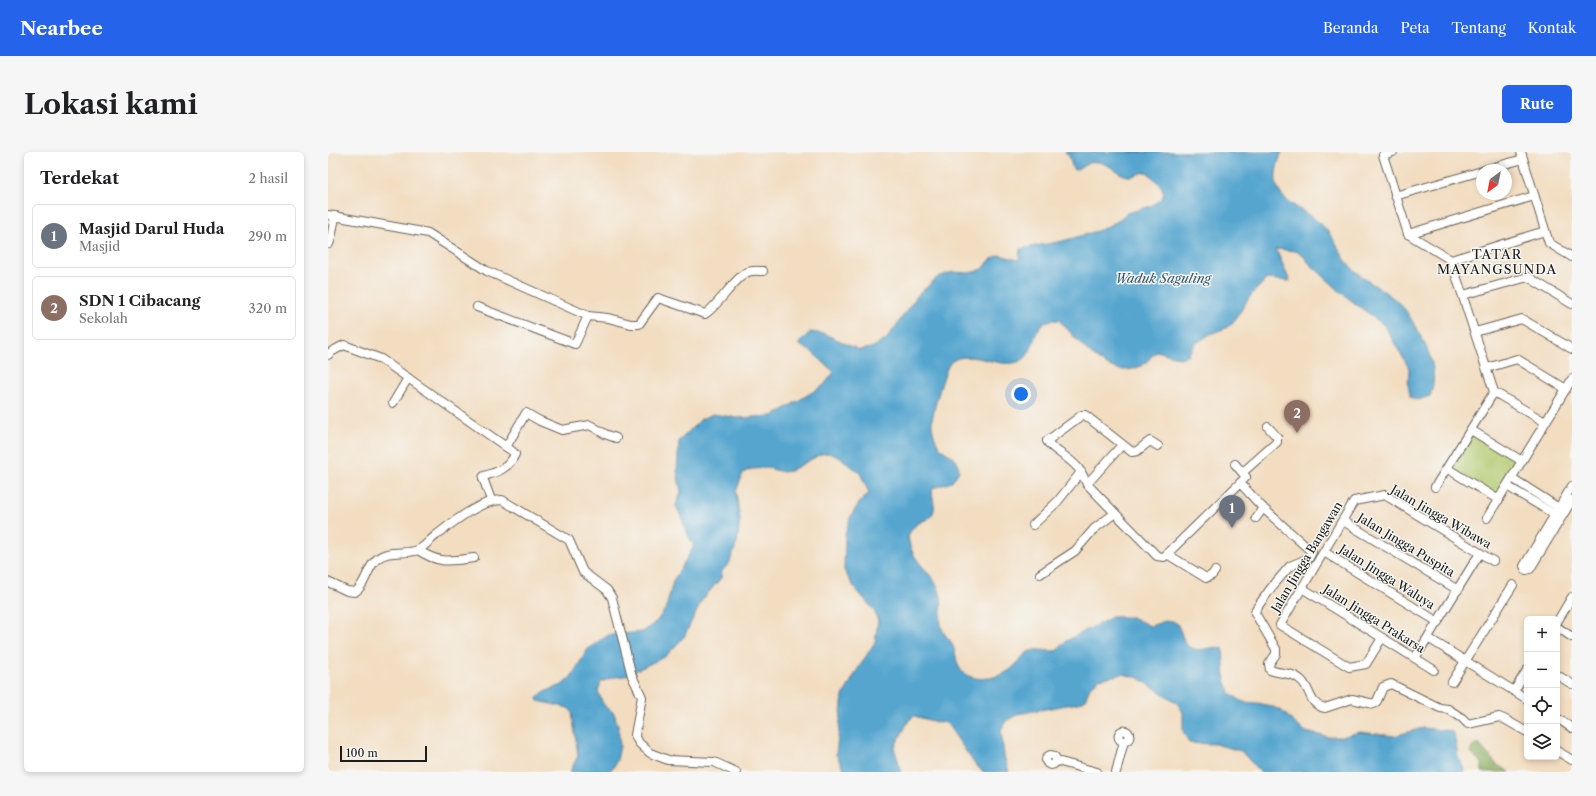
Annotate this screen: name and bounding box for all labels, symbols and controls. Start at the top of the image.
text: Nearbee [20,17,103,40]
text: Beranda [1323,19,1379,37]
text: Peta [1401,19,1430,37]
text: Tentang [1452,19,1506,37]
text: Kontak [1528,19,1576,37]
button: Rute [1502,85,1572,123]
text: Lokasi kami [24,87,198,121]
north arrow [1476,164,1512,200]
text: Terdekat [40,168,119,188]
text: 2 hasil [249,170,288,186]
text: Masjid Darul Huda [79,219,224,238]
text: 1 [51,228,57,244]
text: 290 m [248,228,287,244]
text: Masjid [79,238,120,254]
district label: TATAR MAYANGSUNDA [1437,246,1557,277]
water label: Waduk Saguling [1115,270,1212,286]
text: SDN 1 Cibacang [79,291,201,310]
text: 2 [50,300,58,316]
text: 320 m [249,300,287,316]
text: Sekolah [79,310,128,326]
your location [1011,384,1031,404]
pin: 2 [1284,400,1310,433]
street label: Jalan Jingga Wibawa [1386,481,1495,552]
pin: 1 [1219,495,1245,528]
street label: Jalan Jingga Bangawan [1267,498,1346,616]
street label: Jalan Jingga Puspita [1353,509,1458,580]
street label: Jalan Jingga Waluya [1335,540,1438,612]
street label: Jalan Jingga Prakarsa [1319,580,1429,656]
map controls [1524,616,1560,760]
button: + [1524,616,1560,652]
button: − [1524,652,1560,688]
button: locate [1524,688,1560,724]
button: layers [1524,724,1560,760]
scale bar [340,744,427,763]
text: 100 m [346,746,378,760]

